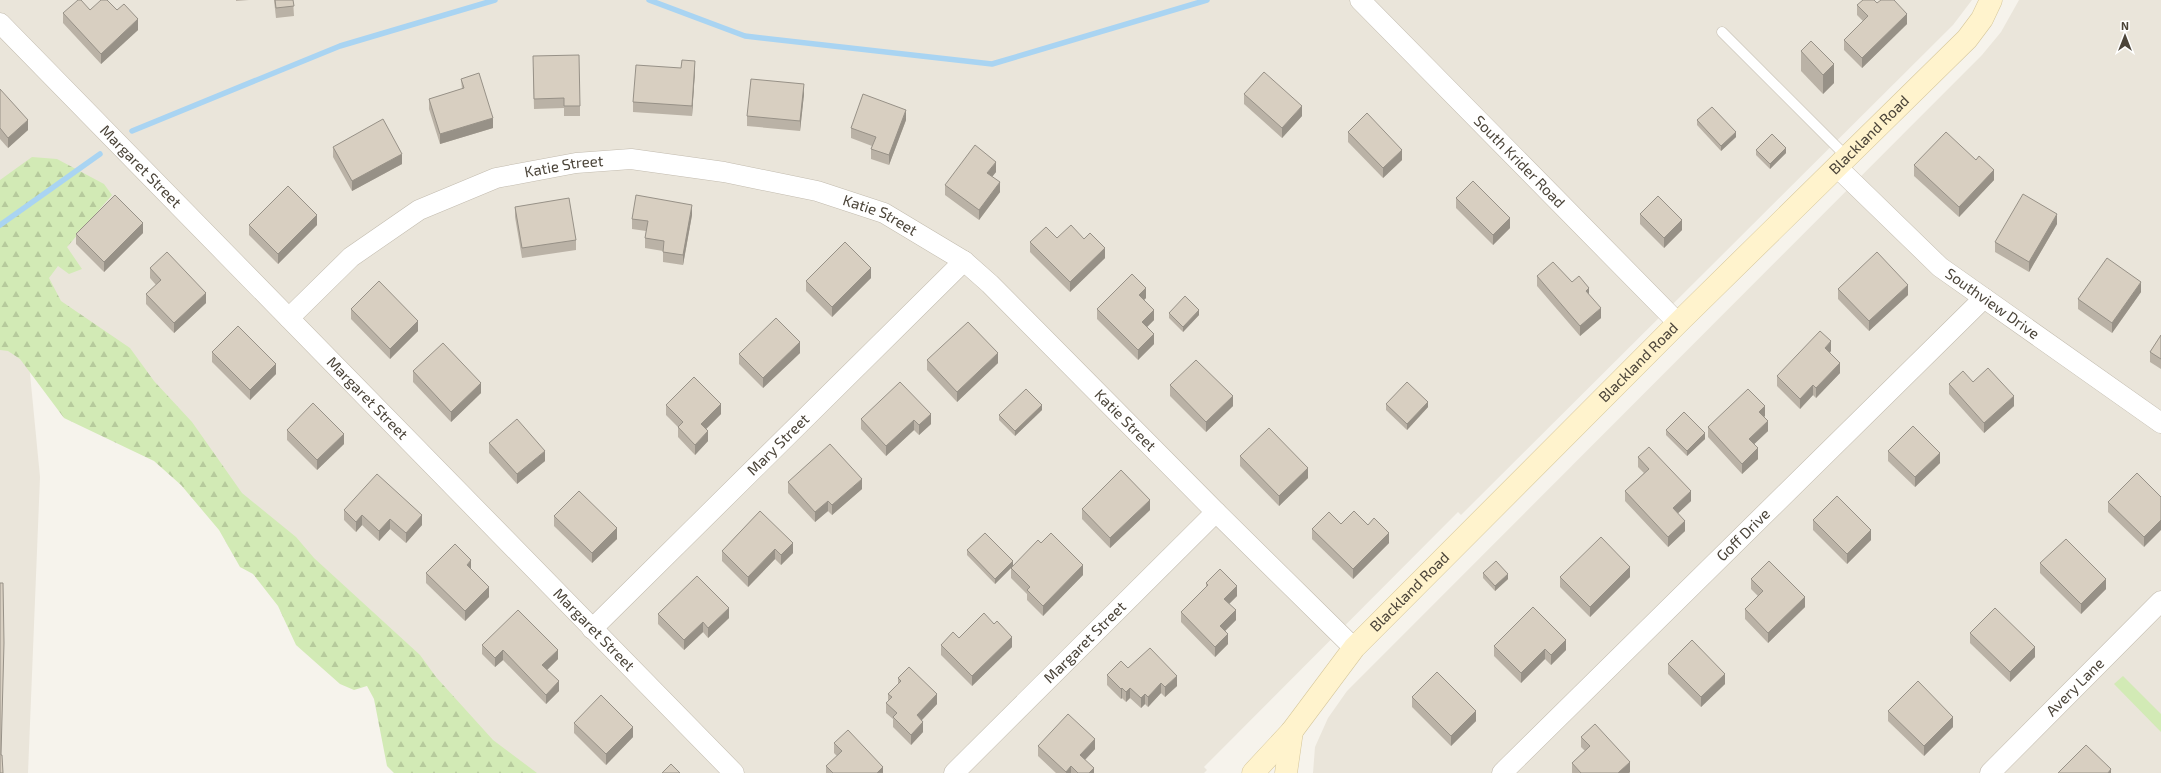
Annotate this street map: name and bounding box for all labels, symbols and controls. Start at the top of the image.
north arrow [2105,16,2145,56]
text: N [2121,19,2129,32]
street label: Blackland Road [1825,91,1912,178]
street label: South Krider Road [1471,111,1569,211]
street label: Margaret Street [97,121,186,211]
street label: Katie Street [523,151,604,180]
street label: Katie Street [841,190,921,239]
street label: Southview Drive [1942,264,2043,342]
street label: Blackland Road [1594,318,1681,405]
street label: Margaret Street [324,352,413,443]
street label: Katie Street [1091,385,1161,455]
street label: Mary Street [743,409,813,479]
street label: Goff Drive [1712,504,1773,564]
street label: Blackland Road [1366,548,1453,635]
street label: Margaret Street [550,584,639,674]
street label: Margaret Street [1040,597,1129,686]
street label: Avery Lane [2042,654,2107,719]

